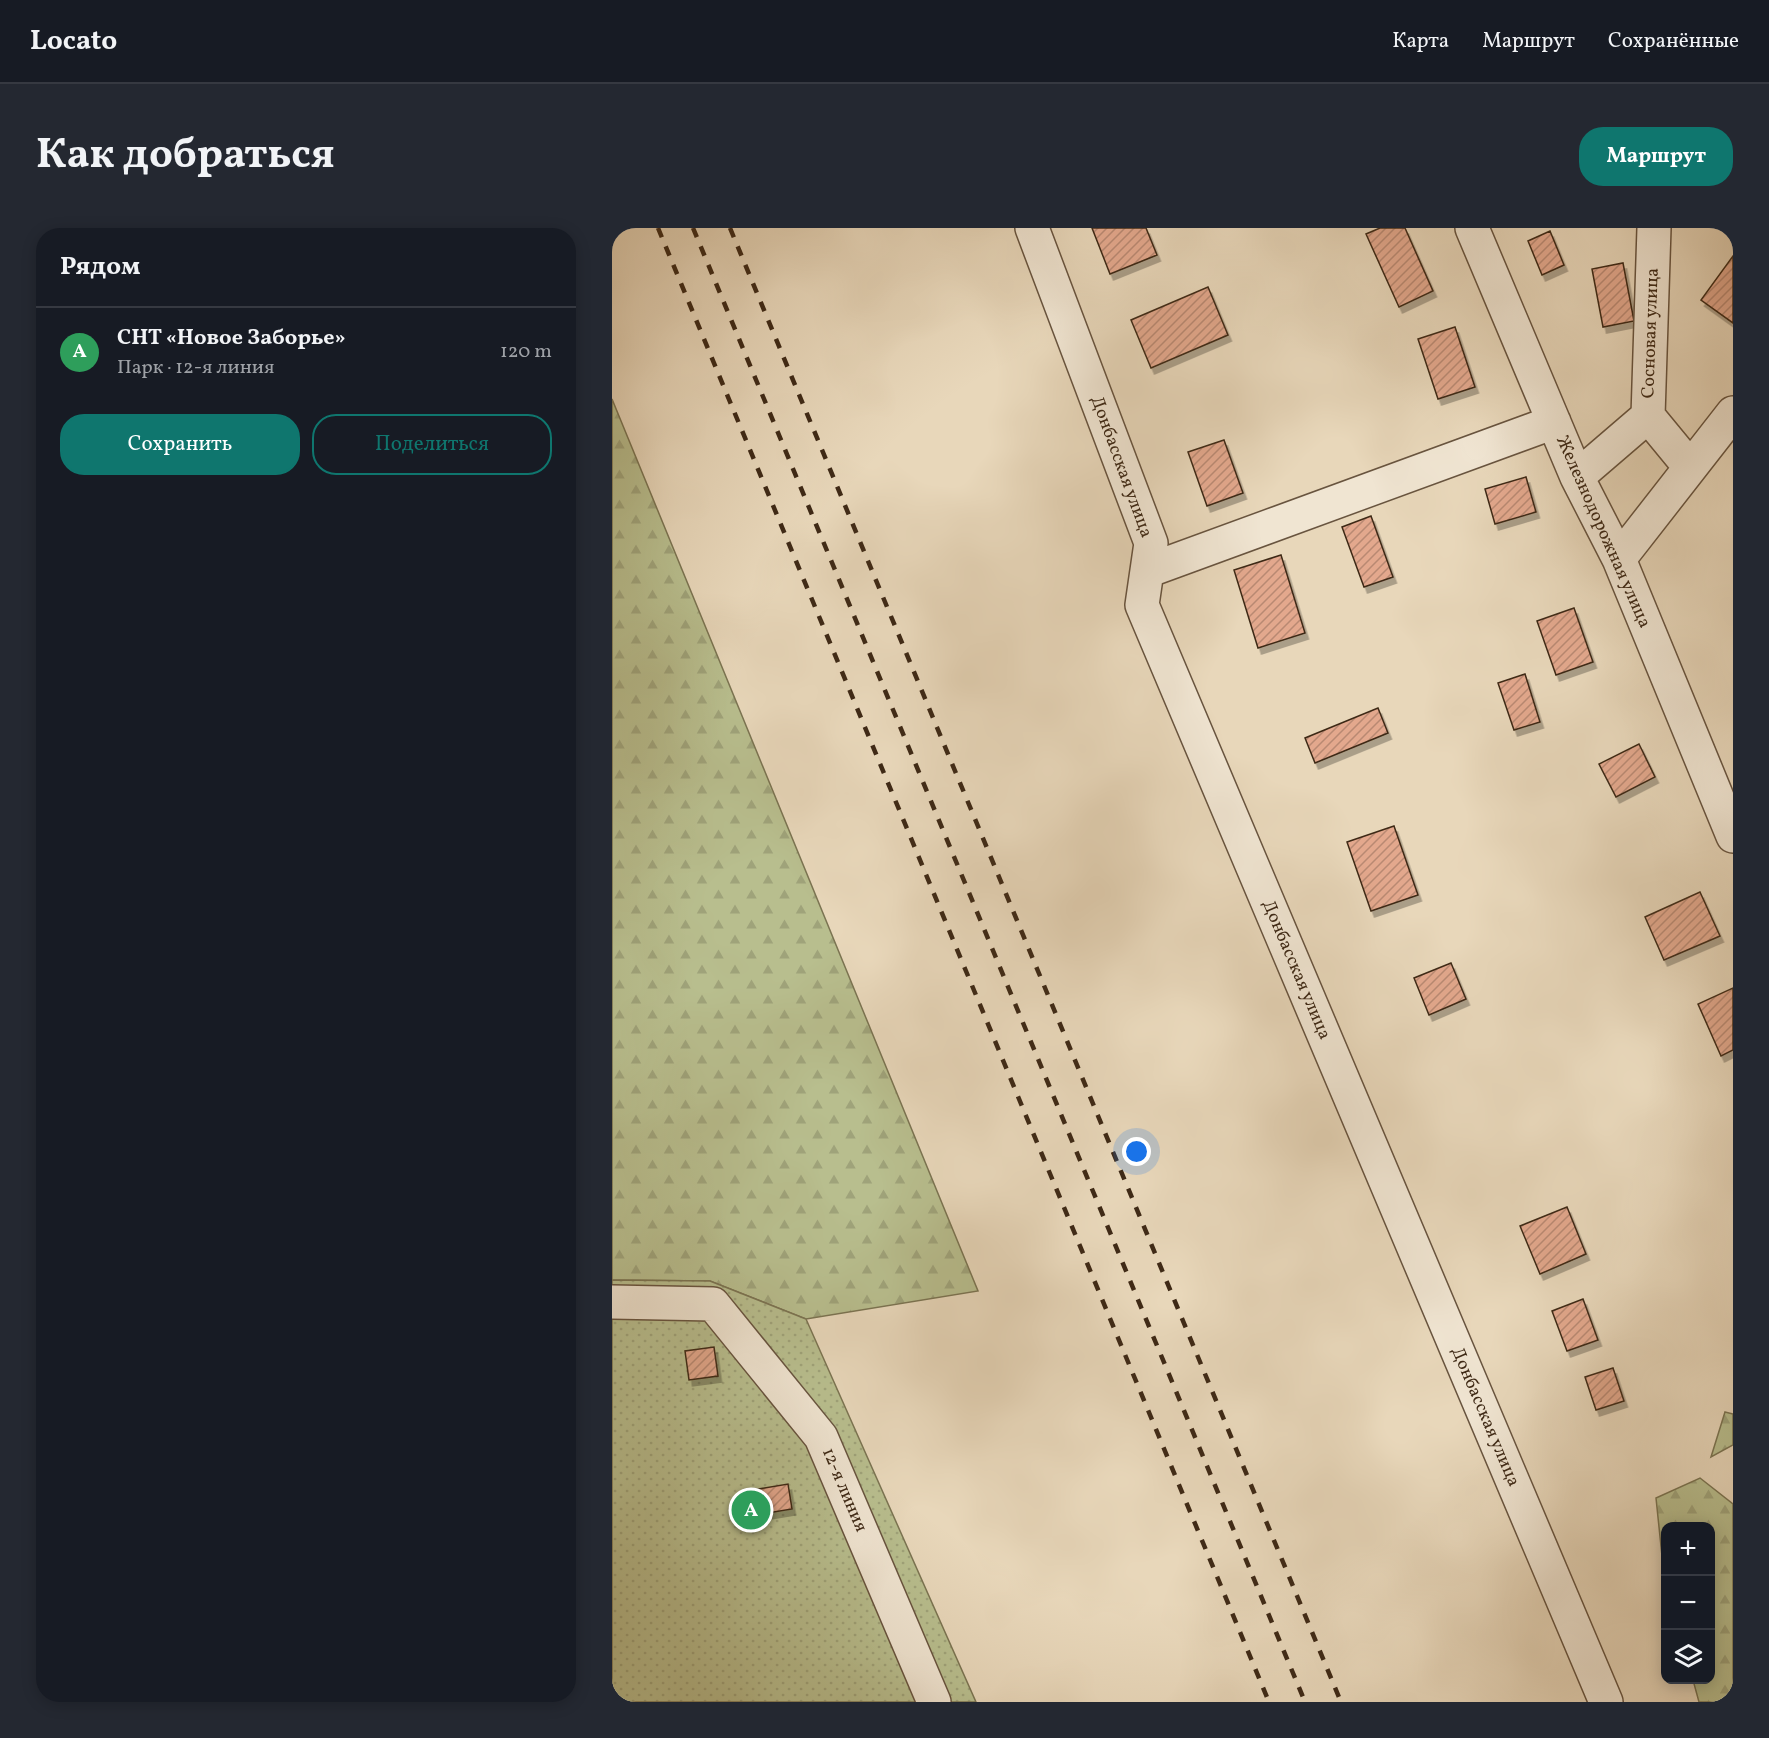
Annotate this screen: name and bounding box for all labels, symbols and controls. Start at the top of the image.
text: Locato [30,22,117,61]
text: Карта [1392,27,1449,56]
text: Маршрут [1482,27,1575,56]
text: Сохранённые [1608,27,1739,56]
text: Как добраться [36,127,335,186]
button: Маршрут [1579,127,1733,186]
text: Рядом [60,249,140,285]
street label: Сосновая улица [1636,267,1666,399]
text: СНТ «Новое Заборье» [117,323,346,354]
text: A [72,338,87,366]
text: 120 m [500,338,552,366]
text: Парк · 12-я линия [117,354,274,382]
street label: Донбасская улица [1084,393,1158,541]
button: Сохранить [60,414,300,475]
button: Поделиться [312,414,552,475]
street label: Железнодорожная улица [1549,432,1657,632]
street label: Донбасская улица [1255,896,1337,1044]
your location [1122,1137,1151,1166]
street label: Донбасская улица [1444,1343,1526,1491]
street label: 12-я линия [815,1444,873,1536]
pin: A [732,1488,770,1532]
map controls [1661,1522,1715,1684]
button: + [1661,1522,1715,1576]
button: − [1661,1576,1715,1630]
button: layers [1661,1630,1715,1684]

